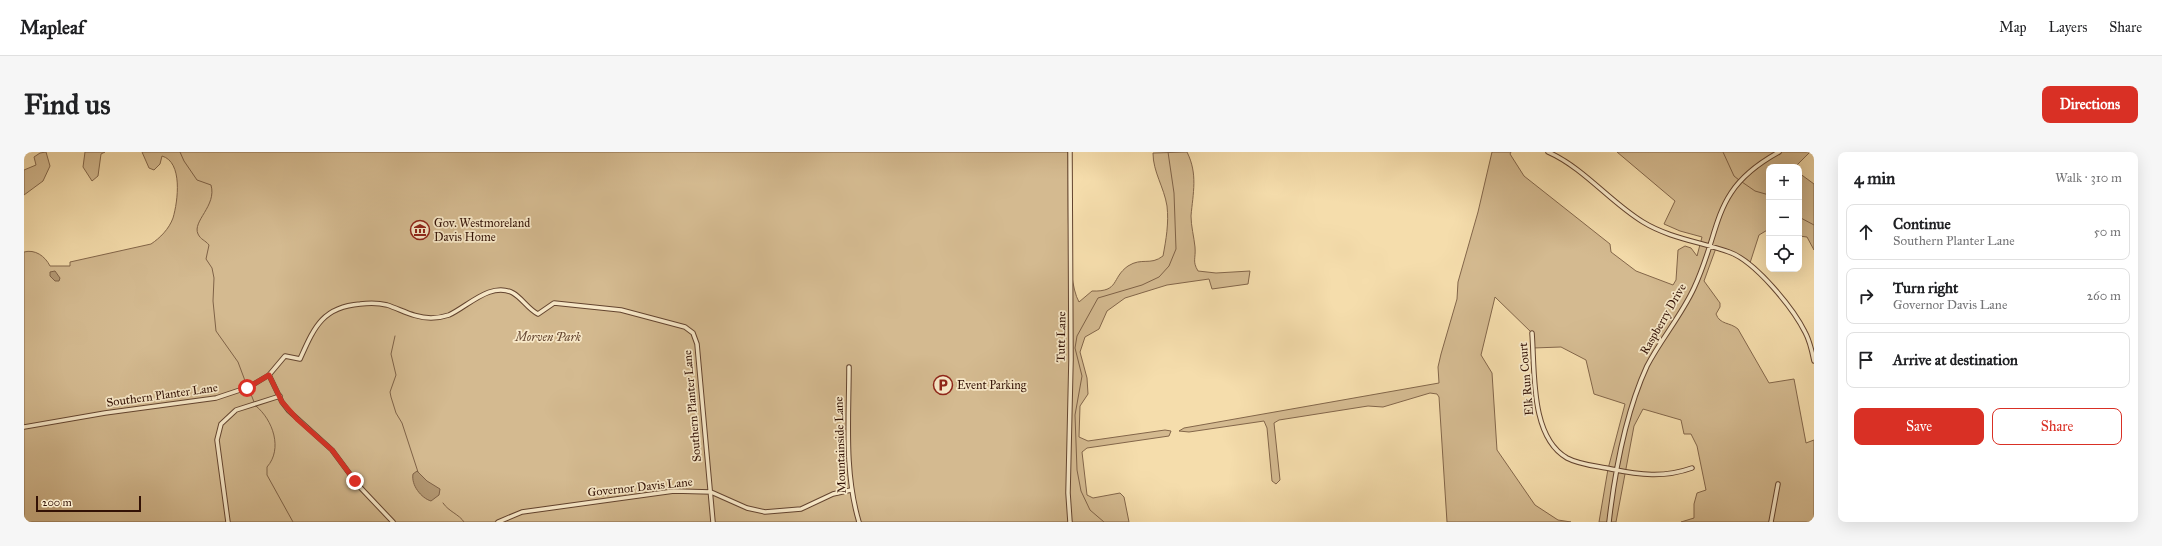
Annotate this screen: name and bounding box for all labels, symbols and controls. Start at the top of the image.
text: Mapleaf [20,16,84,39]
text: Map [1999,19,2027,36]
text: Layers [2049,19,2087,36]
text: Share [2109,19,2142,36]
button: Directions [2042,86,2138,123]
text: Find us [24,87,110,122]
map controls [1766,164,1802,272]
button: + [1766,164,1802,200]
text: 4 min [1854,168,1895,189]
text: Walk · 310 m [2055,170,2122,186]
button: − [1766,200,1802,236]
text: Continue [1893,215,1951,233]
place label: Gov. Westmoreland Davis Home [434,216,530,244]
museum icon: Gov. Westmoreland Davis Home [409,219,431,241]
icon: ahead [1855,221,1877,243]
text: 50 m [2094,224,2121,240]
text: Southern Planter Lane [1893,233,2015,249]
button: locate [1766,236,1802,272]
text: Turn right [1893,279,1958,297]
street label: Raspberry Drive [1637,281,1689,357]
icon: right [1855,285,1877,307]
text: 260 m [2087,288,2121,304]
text: Governor Davis Lane [1893,297,2007,313]
street label: Tutt Lane [1054,311,1068,363]
park label: Morven Park [514,330,581,344]
street label: Elk Run Court [1516,341,1536,416]
street label: Southern Planter Lane [680,349,704,463]
icon: arrive [1855,349,1877,371]
text: Arrive at destination [1893,351,2018,369]
parking icon: Event Parking [932,374,954,396]
place label: Event Parking [957,378,1027,393]
route start [238,379,256,397]
street label: Southern Planter Lane [105,380,219,410]
street label: Mountainside Lane [831,396,849,494]
button: Save [1854,408,1984,445]
button: Share [1992,408,2122,445]
route end [346,472,364,490]
street label: Governor Davis Lane [587,475,693,499]
scale bar [36,494,141,513]
text: 200 m [42,496,72,509]

